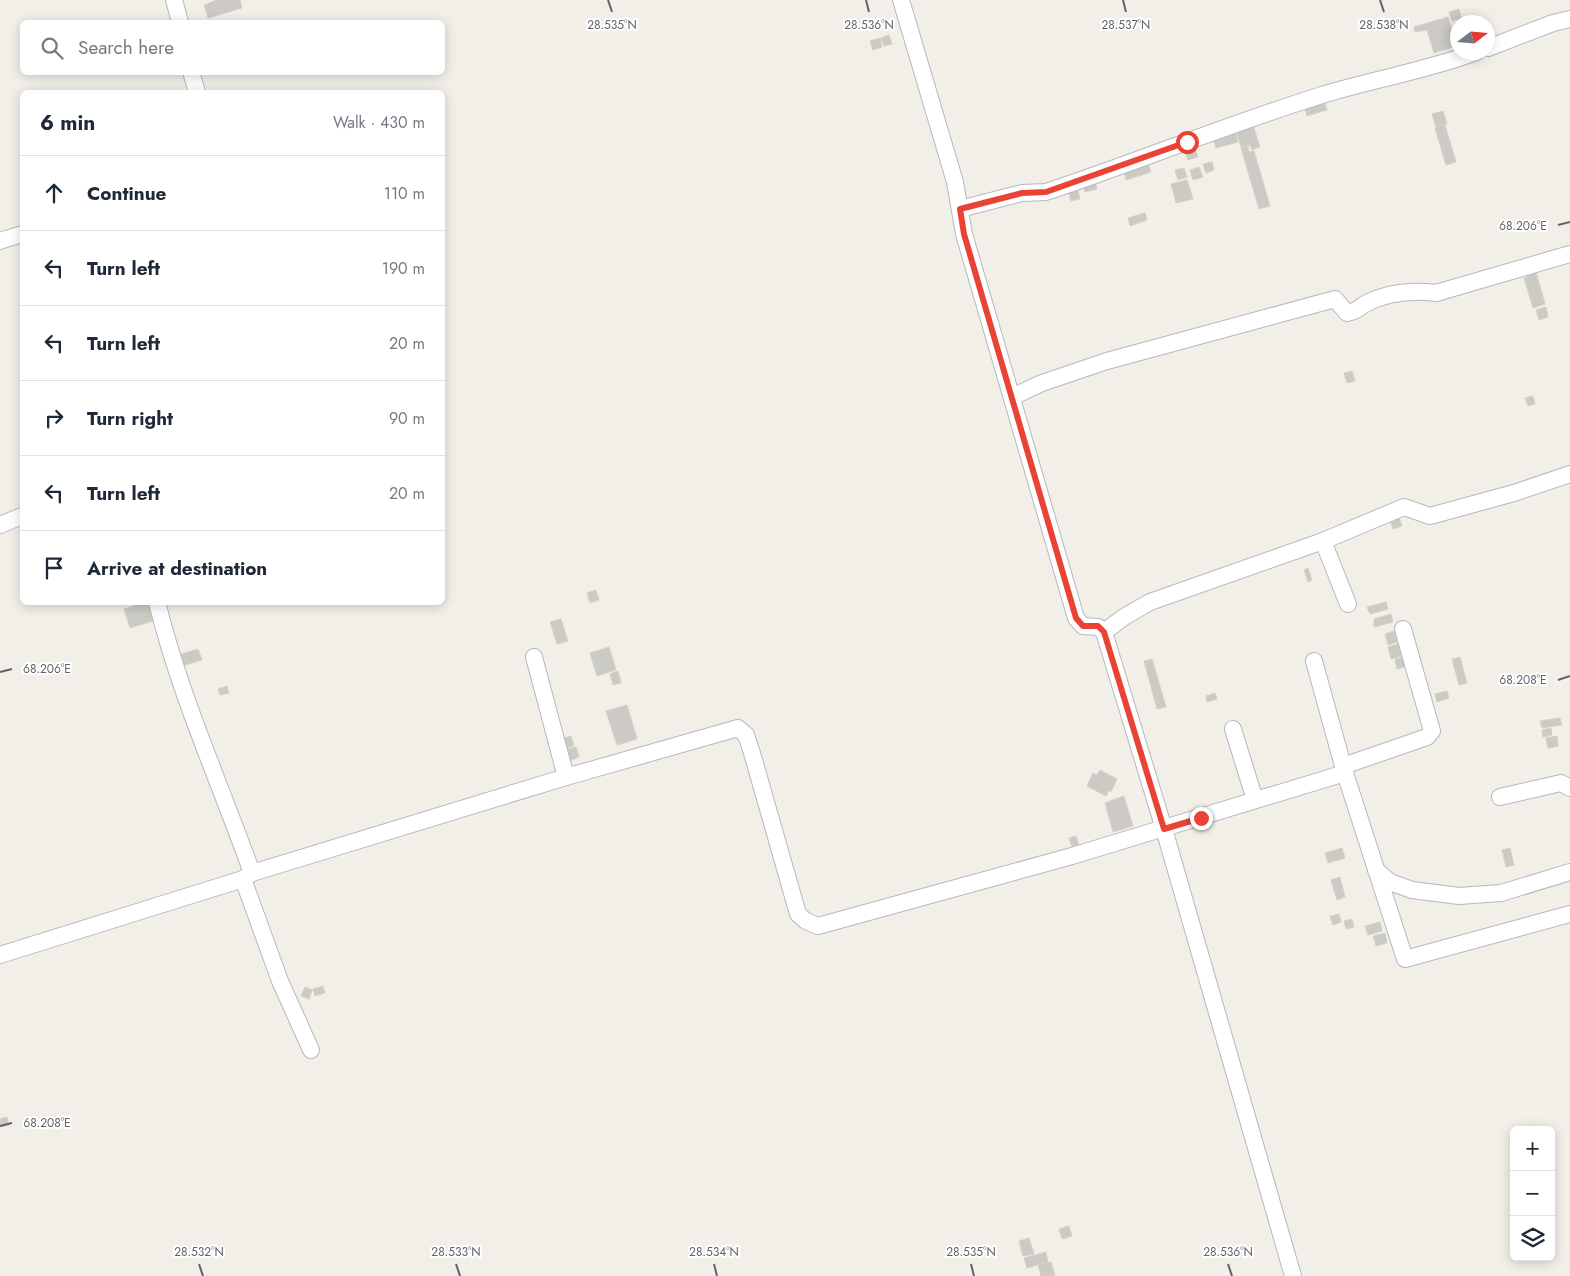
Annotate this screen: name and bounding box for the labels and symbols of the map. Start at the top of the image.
north arrow [1450,15,1495,60]
text: 28.535°N [587,16,637,34]
text: 28.536°N [844,16,894,34]
text: 28.537°N [1102,16,1150,34]
text: 28.538°N [1359,16,1409,34]
route start [1176,131,1199,154]
text: 68.206°E [1499,217,1547,235]
text: 68.206°E [23,660,71,678]
text: 68.208°E [1499,671,1547,689]
route end [1190,807,1213,830]
text: 68.208°E [23,1114,71,1132]
text: 28.532°N [174,1243,224,1261]
text: 28.533°N [431,1243,481,1261]
text: 28.534°N [689,1243,739,1261]
text: 28.535°N [946,1243,996,1261]
text: 28.536°N [1203,1243,1253,1261]

